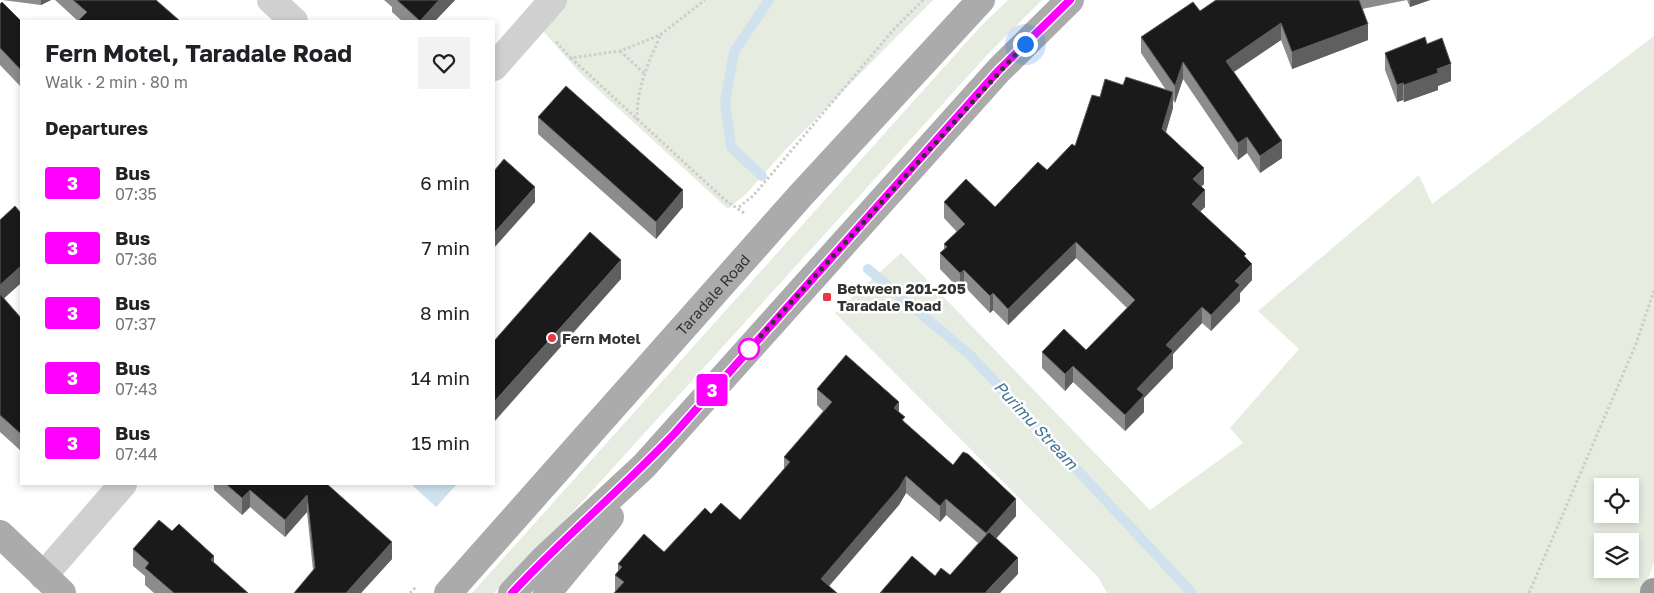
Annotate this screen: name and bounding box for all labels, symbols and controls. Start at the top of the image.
your location [1013,32,1038,57]
button: heart [418,37,470,89]
text: Fern Motel, Taradale Road [45,38,352,67]
text: Walk · 2 min · 80 m [45,72,188,92]
text: Departures [45,116,148,139]
text: Bus [115,161,150,184]
text: 6 min [420,171,470,194]
text: 3 [67,172,78,194]
text: 07:35 [115,184,157,204]
text: Bus [115,226,150,249]
text: 7 min [422,236,470,259]
text: 3 [67,237,78,259]
text: 07:36 [115,249,157,269]
street label: Taradale Road [672,250,753,339]
place label: Between 201-205 Taradale Road [837,279,966,314]
text: Bus [115,291,150,314]
marker: Between 201-205 Taradale Road [821,291,833,303]
text: 8 min [420,301,470,324]
text: 3 [67,302,78,324]
text: 07:37 [115,314,156,334]
place label: Fern Motel [562,329,640,347]
marker: Fern Motel [546,332,558,344]
unlabelled marker [738,338,760,360]
text: Bus [115,356,150,379]
text: 14 min [411,366,470,389]
text: 3 [67,367,78,389]
line badge: 3 [696,374,728,406]
water label: Purimu Stream [990,377,1083,474]
text: 07:43 [115,379,157,399]
text: 3 [707,379,717,401]
text: Bus [115,421,150,444]
text: 15 min [411,431,470,454]
text: 3 [67,432,78,454]
text: 07:44 [115,444,158,464]
map controls [1594,478,1639,578]
button: locate [1594,478,1639,523]
button: layers [1594,533,1639,578]

